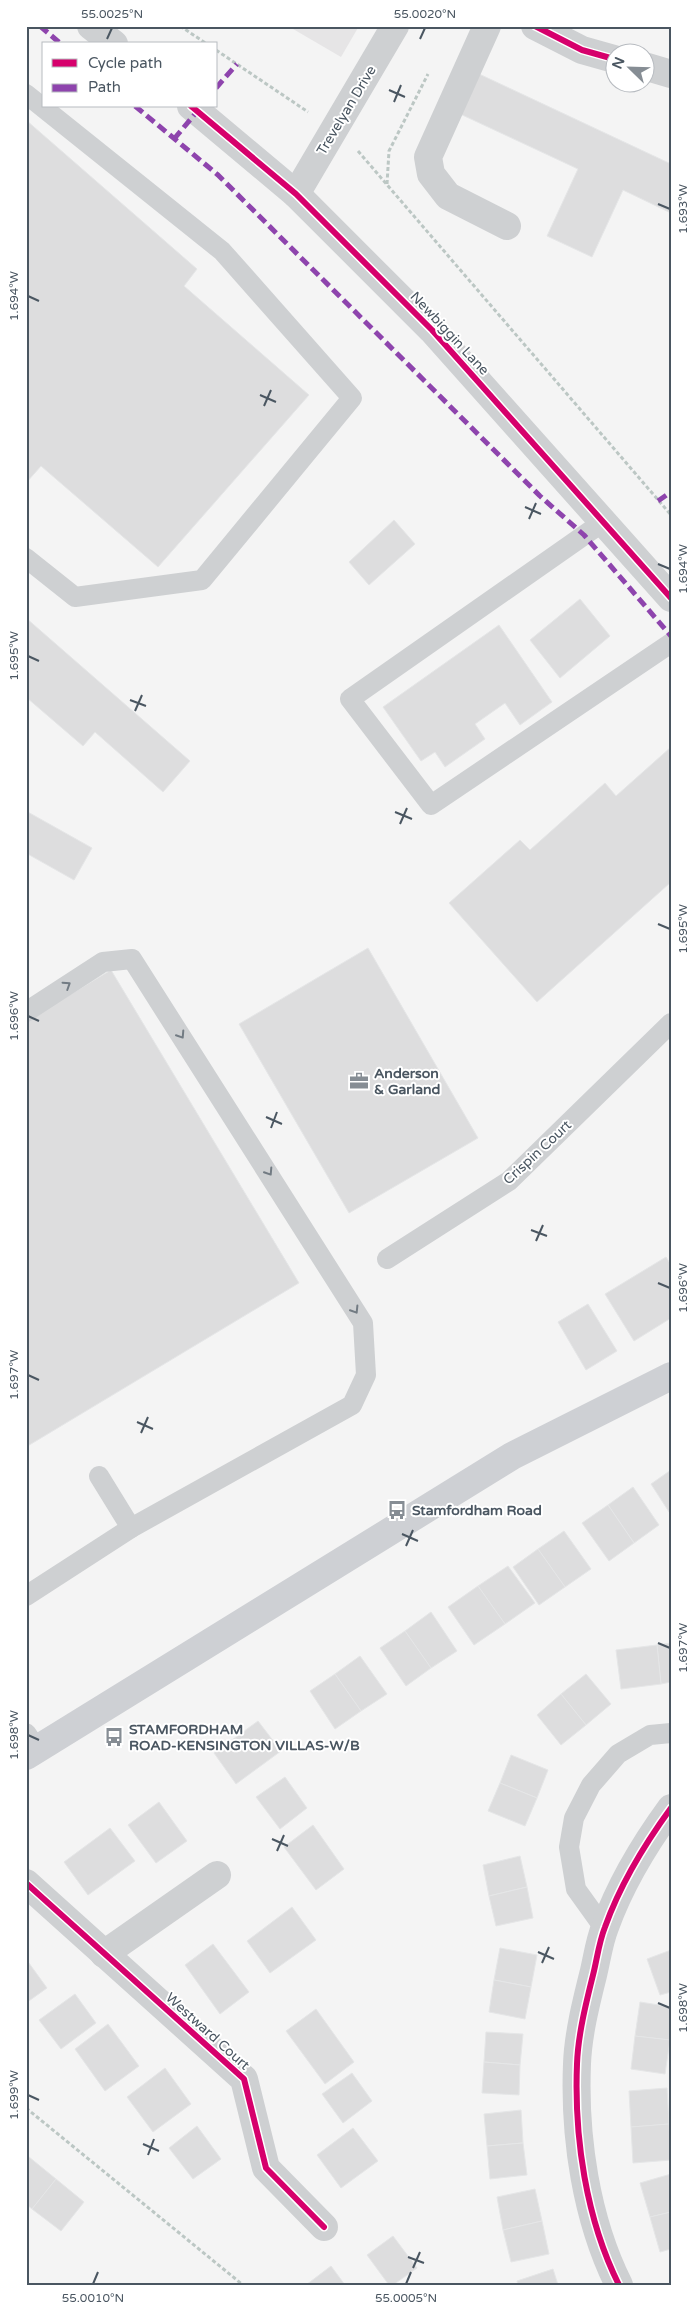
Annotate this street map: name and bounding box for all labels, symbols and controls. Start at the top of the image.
text: 55.0025°N [81,7,143,21]
text: 55.0020°N [394,7,456,21]
legend [42,42,218,108]
north arrow [604,42,654,92]
text: Cycle path [88,54,162,72]
text: N [608,55,629,72]
street label: Trevelyan Drive [313,62,380,158]
text: Path [88,78,121,96]
text: 1.693°W [676,184,690,234]
text: 1.694°W [7,271,21,321]
street label: Newbiggin Lane [407,288,493,379]
text: 1.694°W [676,544,690,594]
text: 1.695°W [7,631,21,681]
text: 1.695°W [676,904,690,954]
one-way arrow [62,982,71,992]
text: 1.696°W [7,991,21,1041]
one-way arrow [175,1030,184,1039]
place label: Anderson & Garland [374,1065,441,1098]
office icon: Anderson & Garland [348,1070,370,1092]
street label: Crispin Court [500,1116,575,1188]
one-way arrow [262,1167,272,1176]
text: 1.696°W [676,1263,690,1313]
one-way arrow [348,1304,358,1313]
text: 1.697°W [7,1350,21,1400]
bus stop icon: Stamfordham Road [386,1499,408,1521]
place label: Stamfordham Road [412,1502,542,1519]
text: 1.697°W [676,1623,690,1673]
text: 1.698°W [7,1710,21,1760]
place label: STAMFORDHAM ROAD-KENSINGTON VILLAS-W/B [129,1721,360,1754]
bus stop icon: STAMFORDHAM ROAD-KENSINGTON VILLAS-W/B [103,1726,125,1748]
text: 1.698°W [676,1983,690,2033]
street label: Westward Court [162,1989,254,2074]
text: 1.699°W [7,2070,21,2120]
text: 55.0010°N [62,2291,124,2305]
text: 55.0005°N [375,2291,437,2305]

